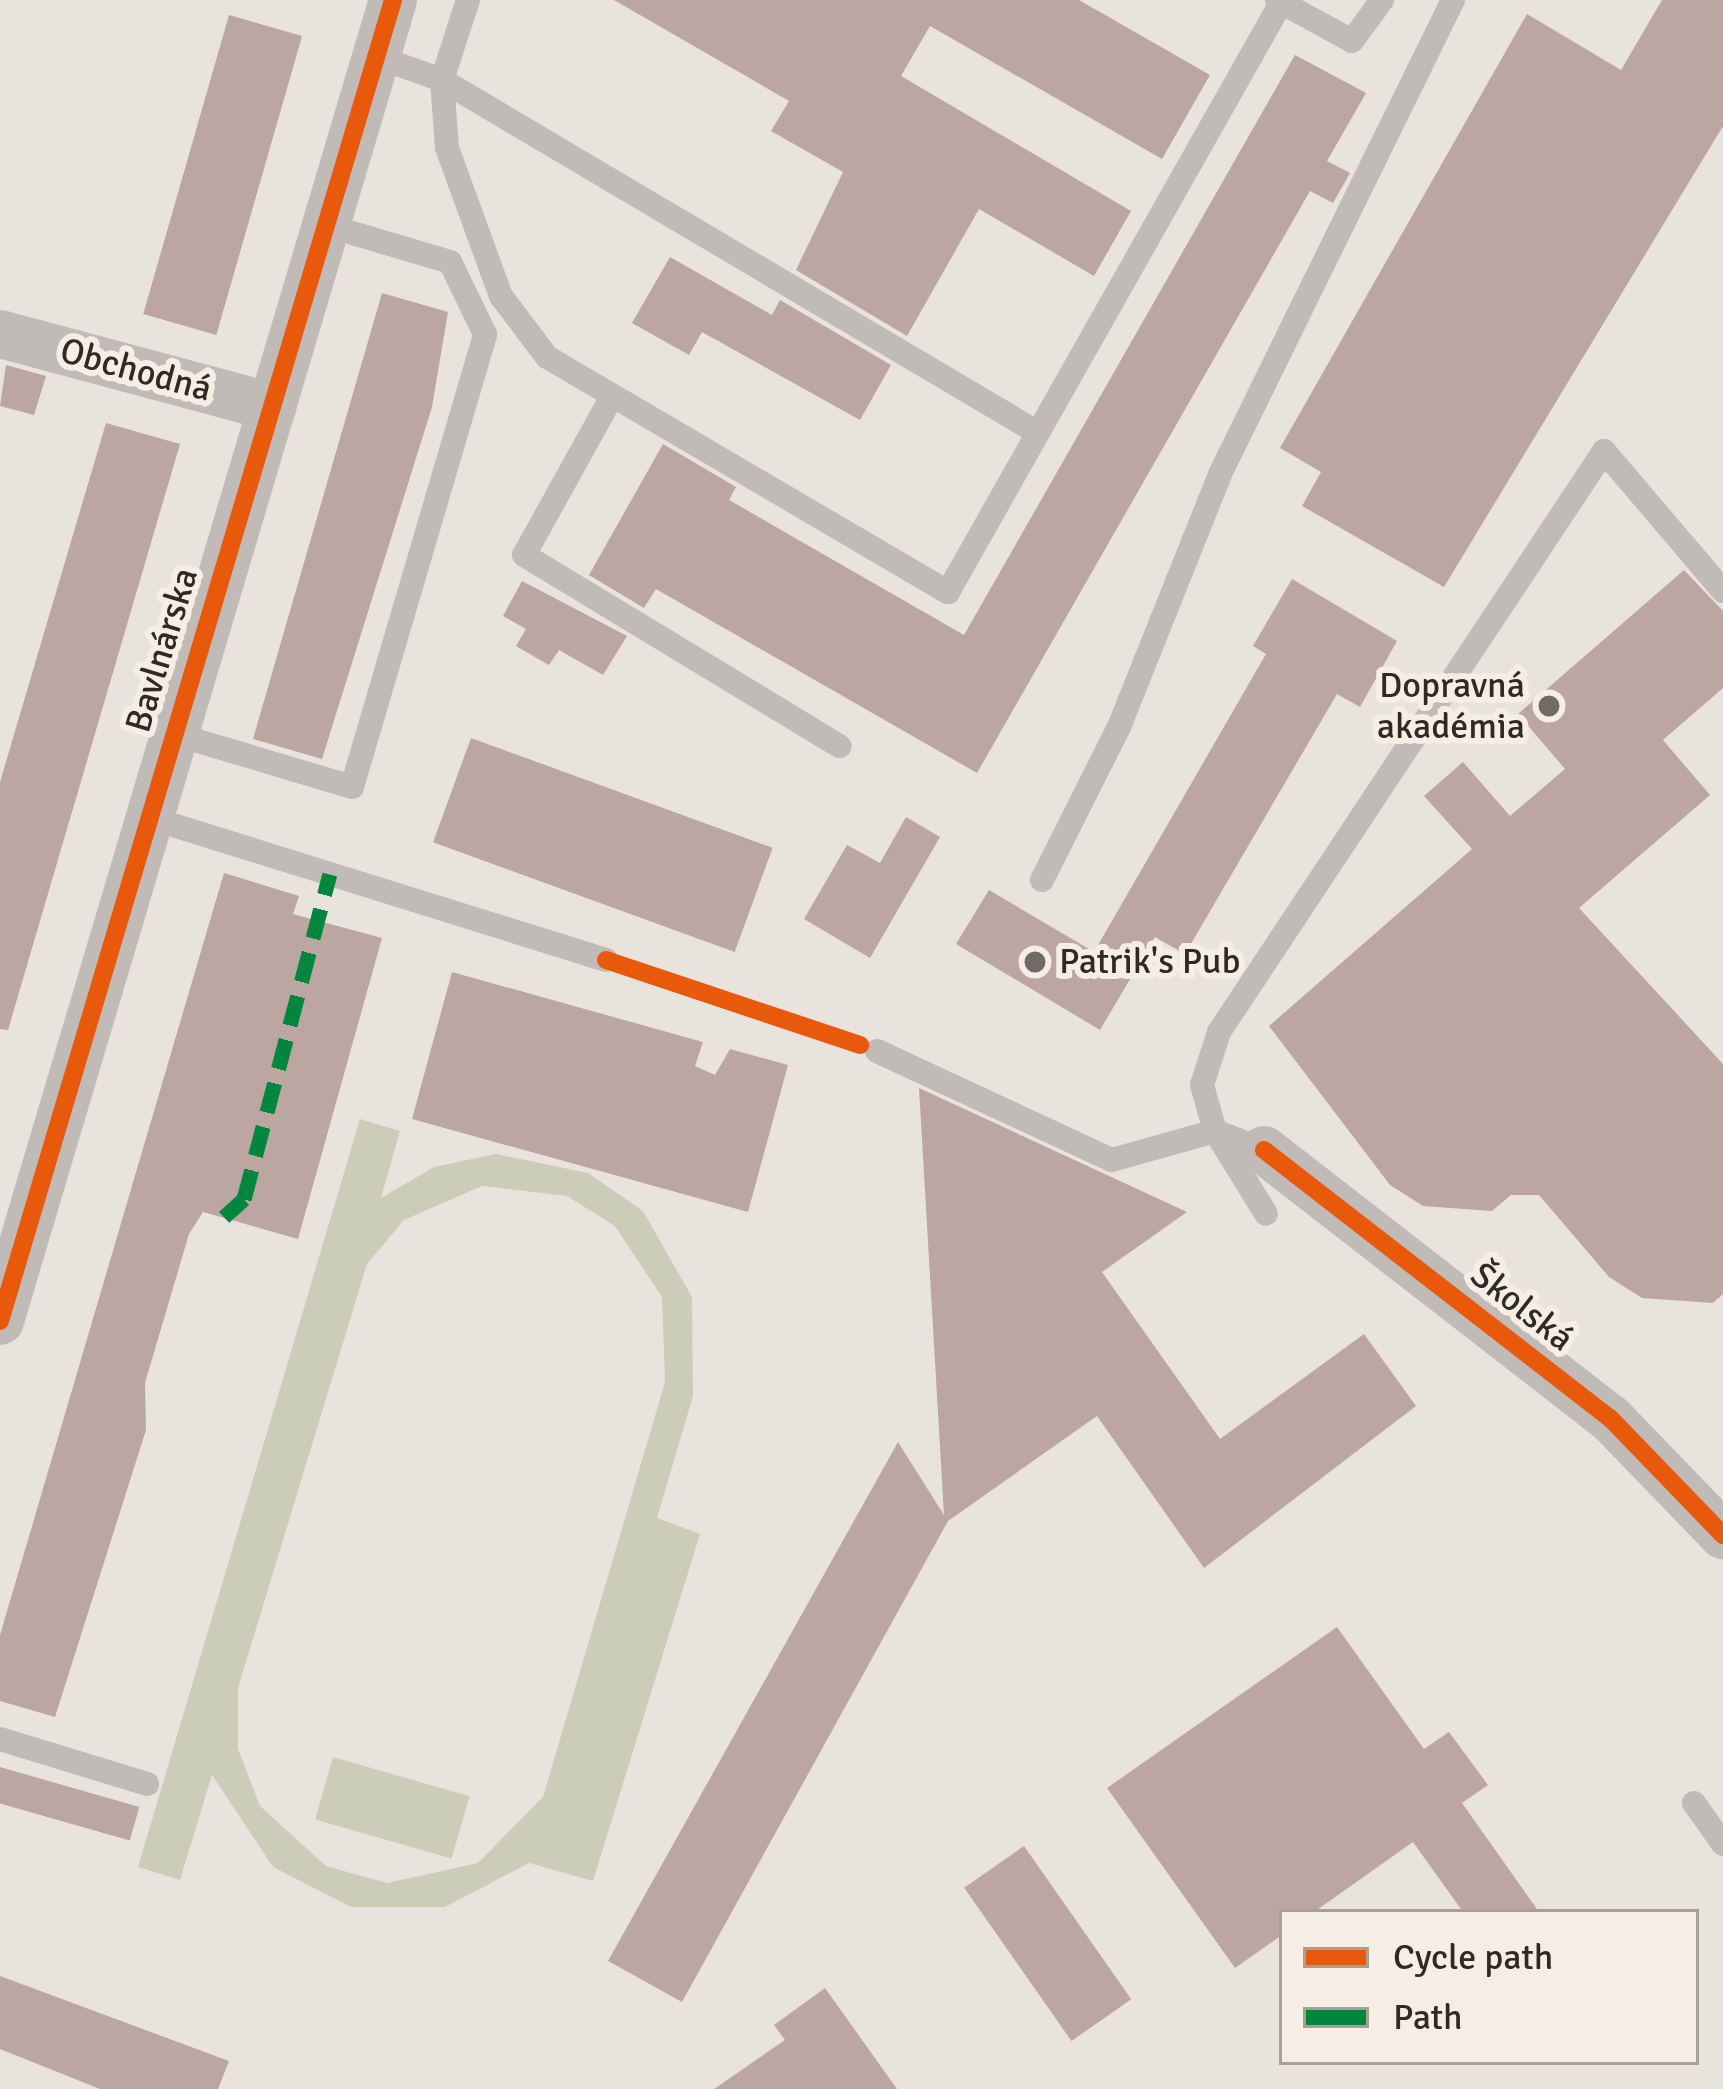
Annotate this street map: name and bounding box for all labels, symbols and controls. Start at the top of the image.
street label: Obchodná [56,329,216,411]
street label: Bavlnárska [117,563,207,737]
place label: Dopravná akadémia [1377,663,1525,748]
marker: Dopravná akadémia [1536,693,1562,719]
place label: Patrik's Pub [1059,940,1240,984]
marker: Patrik's Pub [1022,949,1048,975]
street label: Školská [1462,1253,1582,1361]
legend [1279,1909,1699,2065]
text: Cycle path [1393,1935,1553,1980]
text: Path [1393,1995,1463,2040]

